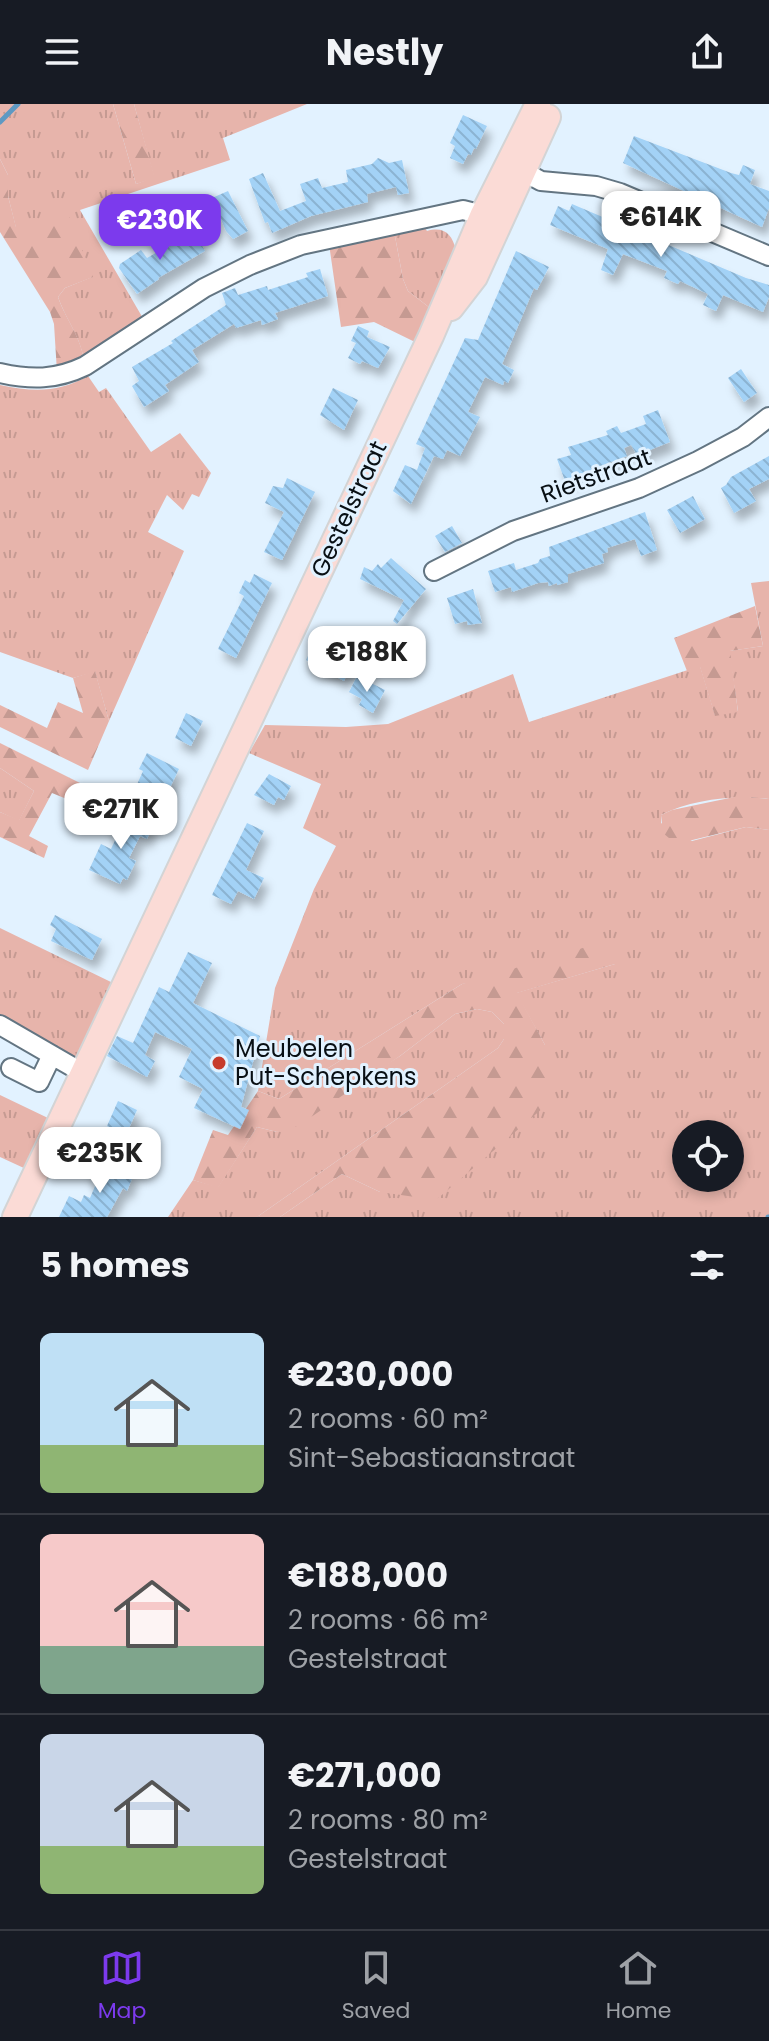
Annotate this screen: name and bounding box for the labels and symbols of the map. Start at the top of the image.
pin: €614K [605,191,717,259]
pin: €230K [104,194,216,262]
street label: Gestelstraat [303,435,395,582]
street label: Rietstraat [536,440,656,511]
pin: €188K [311,626,423,694]
pin: €271K [65,783,177,851]
place label: Meubelen Put-Schepkens [235,1032,416,1093]
marker: Meubelen Put-Schepkens [210,1054,228,1072]
pin: €235K [44,1127,156,1195]

